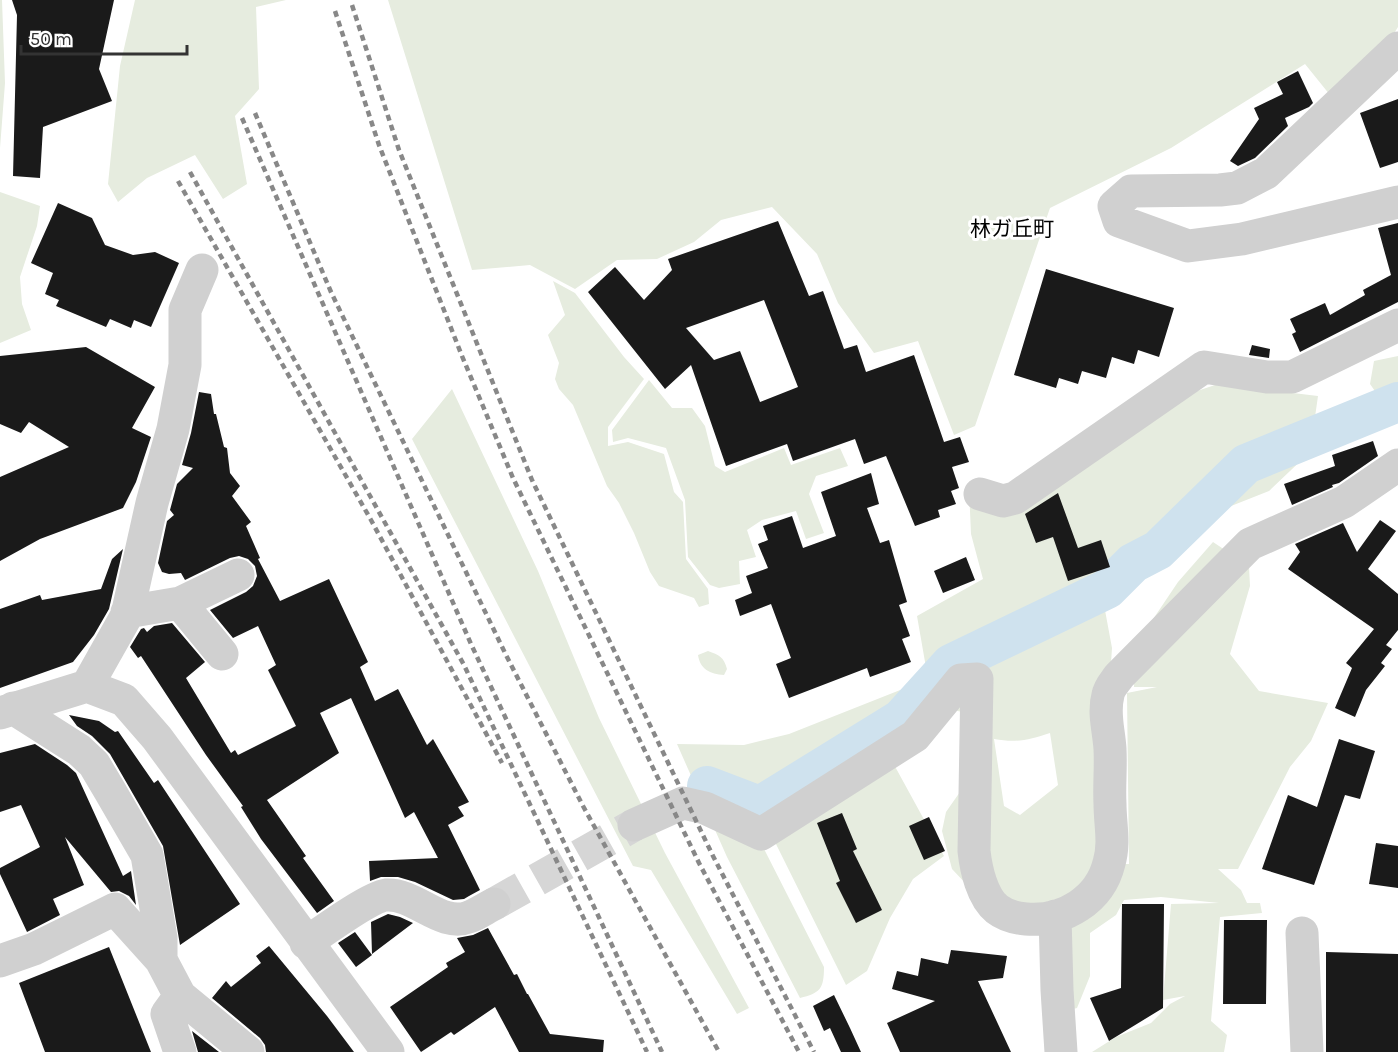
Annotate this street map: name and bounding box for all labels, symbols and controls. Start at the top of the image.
scale bar [21,18,188,56]
text: 50 m [30,28,72,50]
district label: 林ガ丘町 [970,217,1054,241]

